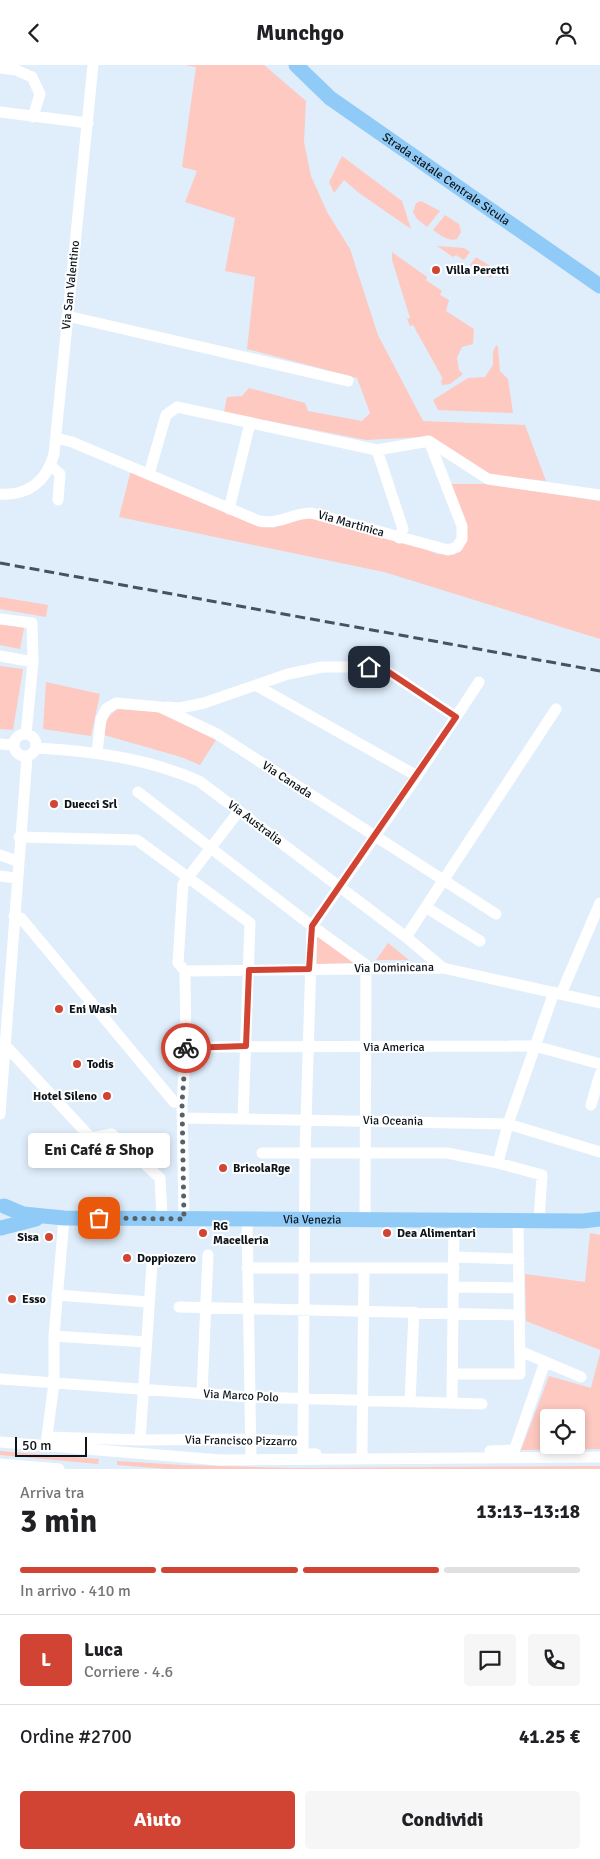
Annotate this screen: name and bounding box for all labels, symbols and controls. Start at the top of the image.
icon: back [20,19,48,47]
text: Munchgo [256,19,344,46]
icon: person [552,19,580,47]
street label: Strada statale Centrale Sicula [379,129,513,229]
street label: Via San Valentino [59,240,83,330]
place label: Villa Peretti [446,263,509,278]
marker: Villa Peretti [430,264,442,276]
street label: Via Martinica [316,507,386,541]
pin [348,646,390,688]
icon: home [355,653,383,681]
street label: Via Canada [259,758,315,802]
place label: Duecci Srl [64,797,118,812]
street label: Via Australia [224,797,286,849]
marker: Duecci Srl [48,798,60,810]
street label: Via Dominicana [354,960,434,976]
place label: Eni Wash [69,1002,118,1017]
marker: Eni Wash [53,1003,65,1015]
courier [161,1023,211,1073]
icon: bike [172,1034,200,1062]
street label: Via America [363,1040,425,1055]
place label: Todis [87,1057,114,1072]
marker: Todis [71,1058,83,1070]
place label: Hotel Sileno [33,1089,97,1104]
marker: Hotel Sileno [101,1090,113,1102]
street label: Via Oceania [363,1113,423,1129]
callout: Eni Café & Shop [28,1133,170,1168]
text: Eni Café & Shop [44,1140,154,1160]
place label: BricolaRge [233,1161,290,1176]
marker: BricolaRge [217,1162,229,1174]
pin [78,1197,120,1239]
icon: bag [85,1204,113,1232]
street label: Via Venezia [283,1212,341,1227]
place label: RG Macelleria [213,1219,269,1248]
place label: Dea Alimentari [397,1226,476,1241]
marker: RG Macelleria [197,1227,209,1239]
marker: Dea Alimentari [381,1227,393,1239]
place label: Sisa [17,1230,39,1245]
marker: Sisa [43,1231,55,1243]
place label: Doppiozero [137,1251,196,1266]
marker: Doppiozero [121,1252,133,1264]
place label: Esso [22,1292,46,1307]
marker: Esso [6,1293,18,1305]
street label: Via Marco Polo [203,1387,279,1405]
map controls [540,1409,585,1454]
button: locate [540,1409,585,1454]
street label: Via Francisco Pizzarro [185,1433,297,1449]
scale bar [15,1434,88,1457]
text: 50 m [22,1437,51,1454]
text: Arriva tra [20,1483,84,1503]
text: 13:13–13:18 [476,1500,580,1524]
text: 3 min [20,1502,97,1541]
text: In arrivo · 410 m [20,1581,131,1601]
button: chat [464,1634,516,1686]
button: phone [528,1634,580,1686]
text: Luca [84,1638,123,1662]
text: L [41,1648,51,1672]
text: Corriere · 4.6 [84,1662,173,1682]
text: Ordine #2700 [20,1725,132,1749]
text: 41.25 € [519,1725,580,1749]
button: Aiuto [20,1791,295,1849]
button: Condividi [305,1791,580,1849]

